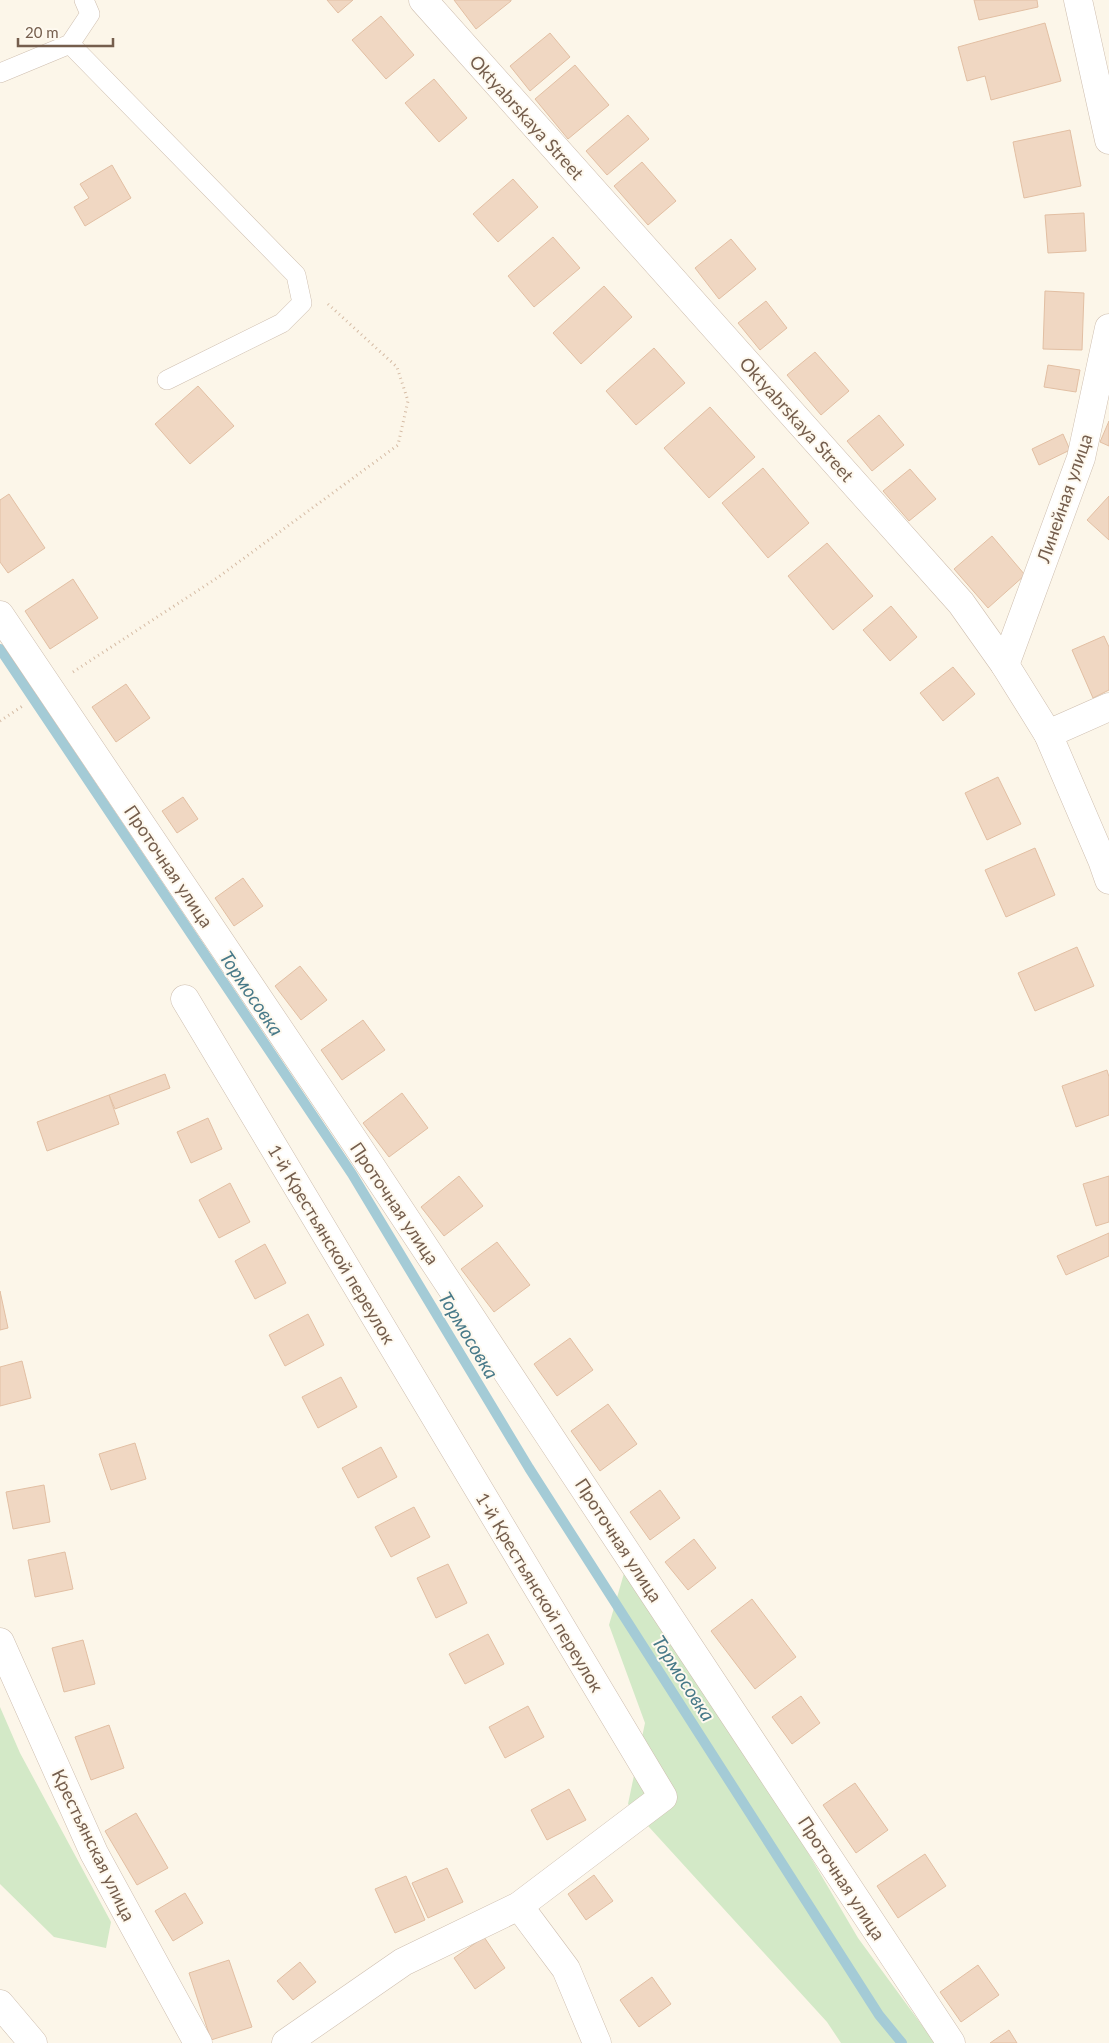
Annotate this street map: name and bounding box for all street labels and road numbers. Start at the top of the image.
street label: Oktyabrskaya Street [465,50,589,184]
street label: Oktyabrskaya Street [735,352,859,486]
street label: Линейная улица [1031,431,1096,566]
street label: Проточная улица [120,801,218,931]
street label: Проточная улица [346,1138,444,1268]
street label: 1-й Крестьянской переулок [264,1140,401,1348]
street label: Проточная улица [571,1474,667,1606]
street label: 1-й Крестьянской переулок [472,1488,609,1696]
street label: Крестьянская улица [48,1765,140,1925]
street label: Проточная улица [794,1812,890,1944]

